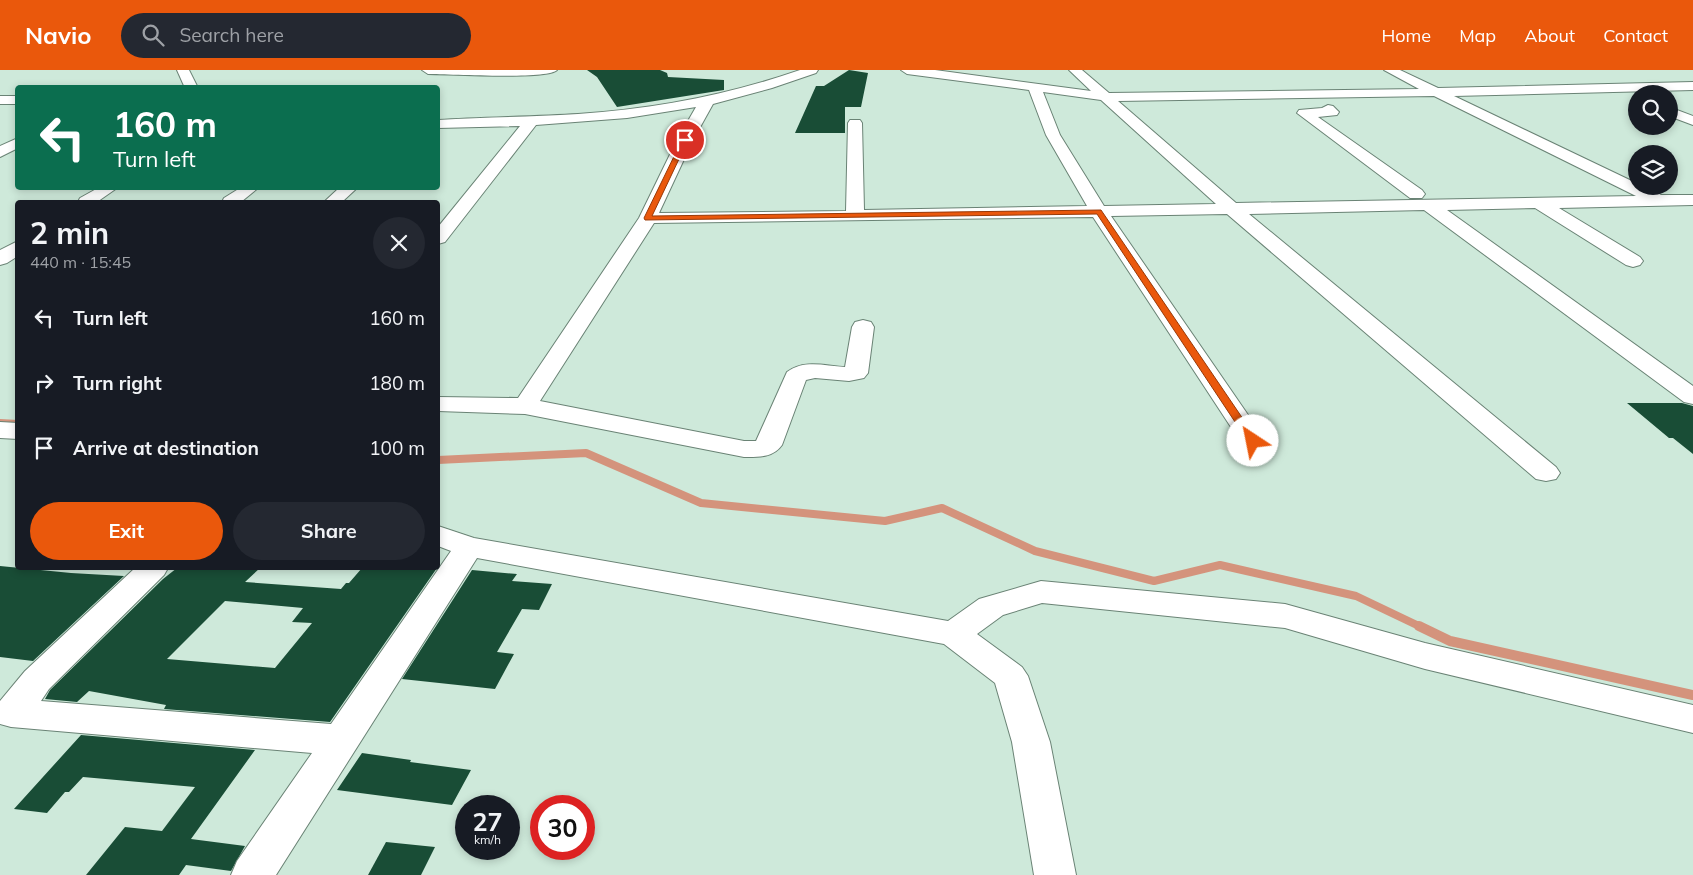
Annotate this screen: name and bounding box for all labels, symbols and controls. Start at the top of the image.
search box [121,13,471,58]
text: Navio [25,20,91,50]
icon: search [139,21,167,49]
text: Search here [179,23,284,47]
text: Home [1381,24,1431,47]
text: Map [1459,24,1496,47]
text: About [1524,24,1575,47]
text: Contact [1603,24,1668,47]
map controls [1628,85,1678,195]
button: search [1628,85,1678,135]
text: 160 m [113,102,217,146]
icon: left [30,105,95,170]
pin [664,119,706,161]
icon: arrive [671,126,699,154]
text: Turn left [113,145,196,173]
button: layers [1628,145,1678,195]
text: 2 min [30,214,109,252]
button: close [373,217,425,269]
text: 440 m · 15:45 [30,252,131,272]
icon: left [30,304,58,332]
text: Turn left [73,306,148,330]
text: 160 m [369,306,425,330]
icon: right [30,369,58,397]
text: Turn right [73,371,162,395]
text: 180 m [369,371,425,395]
position arrow [1226,414,1278,466]
icon: arrive [30,434,58,462]
text: Arrive at destination [73,436,259,460]
text: 100 m [369,436,425,460]
button: Exit [30,502,223,560]
button: Share [233,502,425,560]
speed limit sign: 30 [530,795,595,860]
text: 27 [472,806,503,837]
text: km/h [474,832,501,847]

